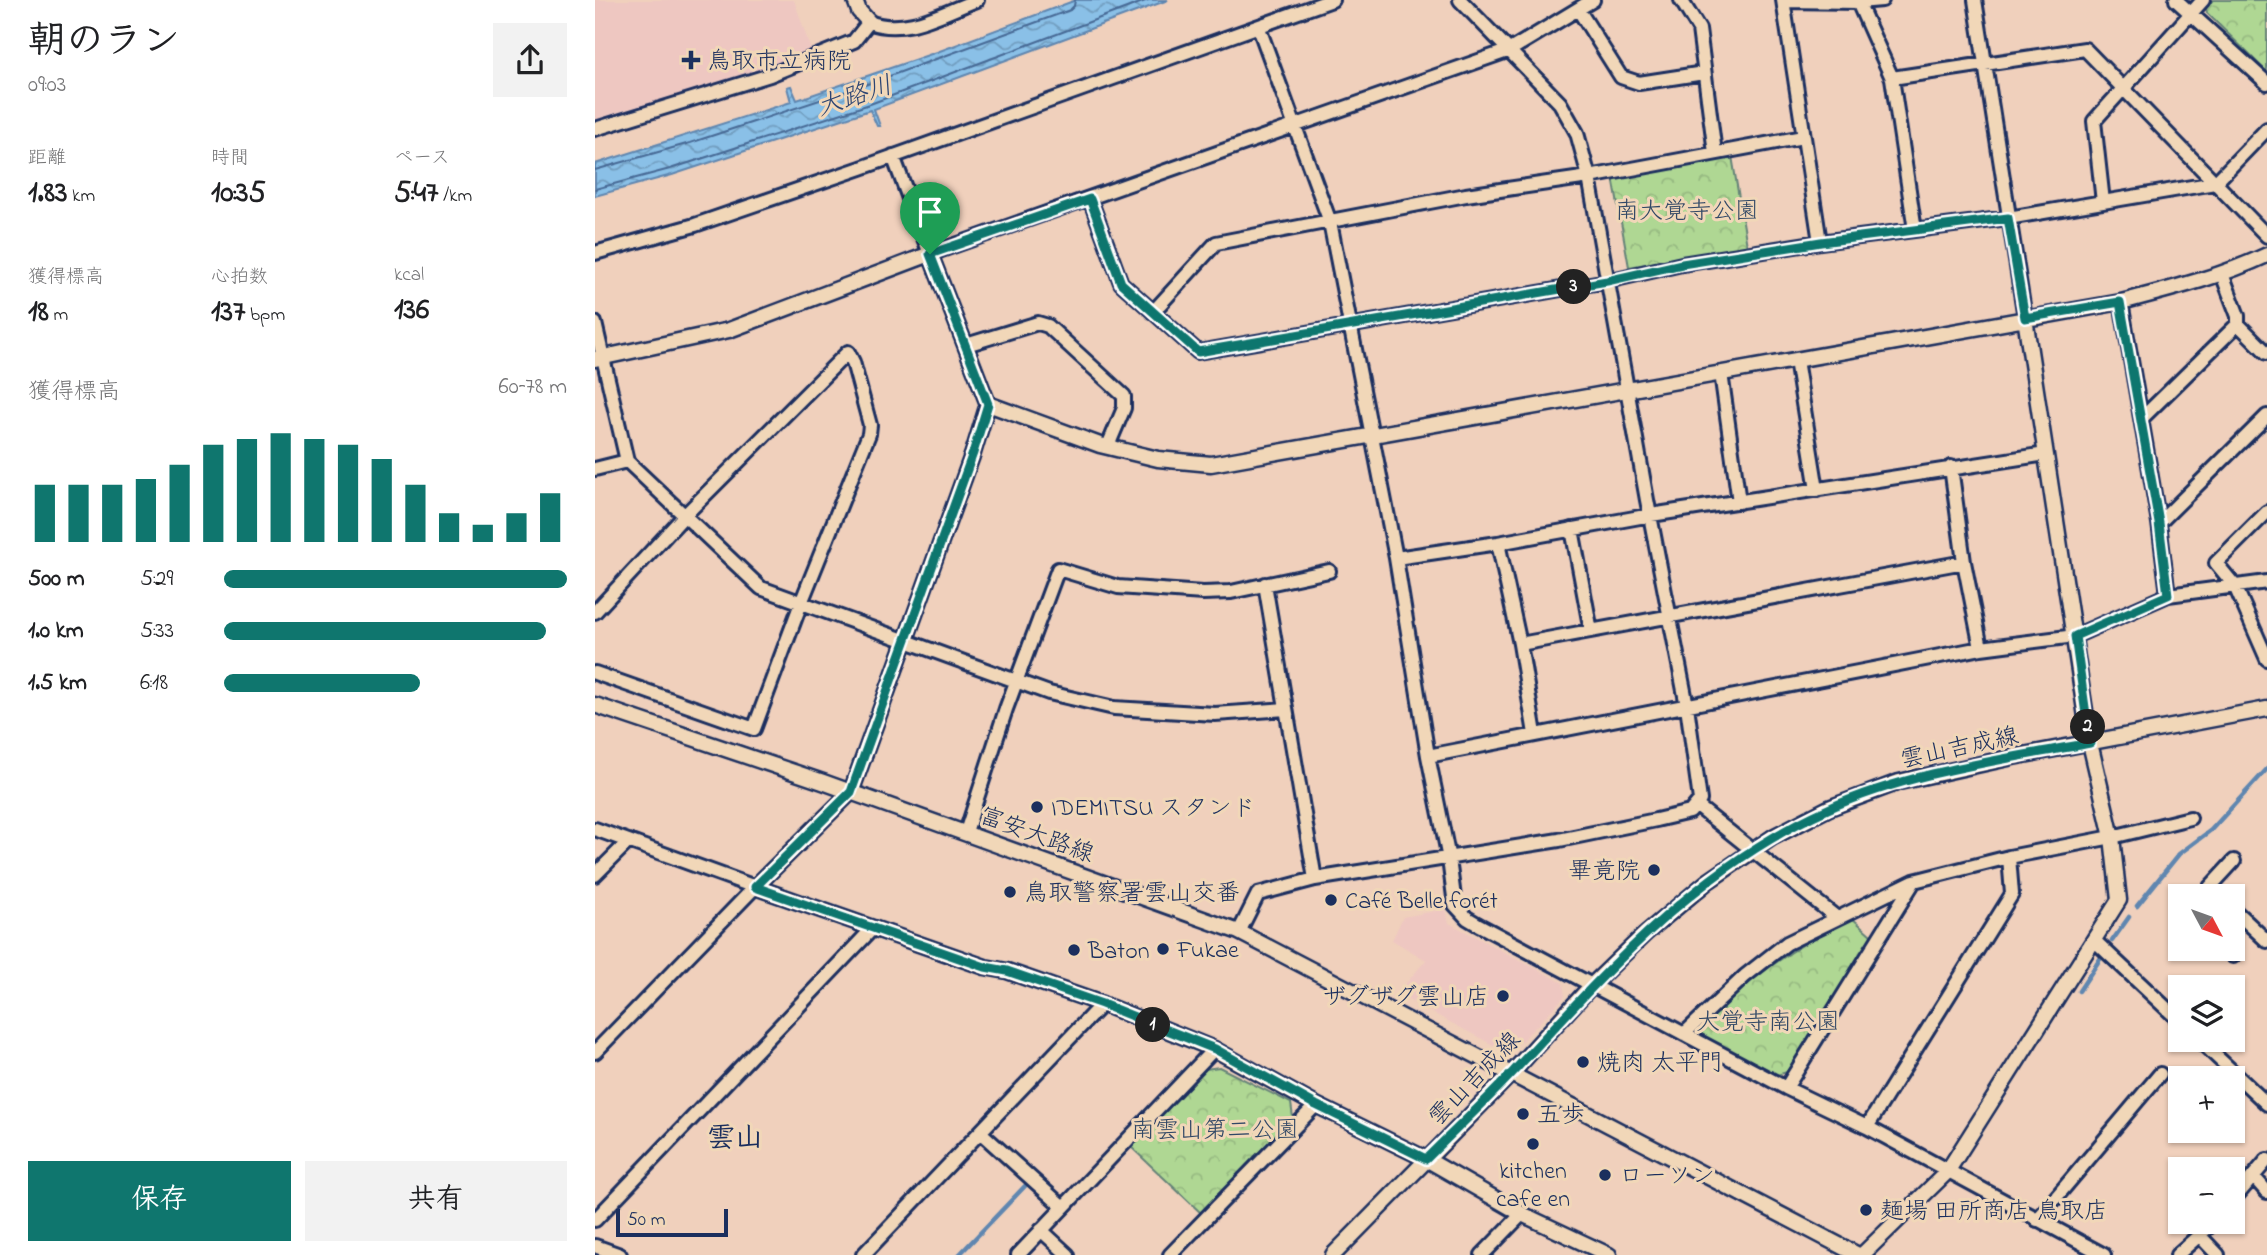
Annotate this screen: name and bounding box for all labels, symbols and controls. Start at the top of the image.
text: 朝のラン [28,15,180,71]
button: share [493,23,567,97]
place label: 鳥取市立病院 [707,45,851,80]
marker: 鳥取市立病院 [681,50,701,70]
water label: 大路川 [812,68,898,128]
text: 09:03 [28,69,66,102]
text: 距離 [28,145,66,172]
text: 時間 [211,145,249,172]
text: ペース [394,145,450,172]
text: 1.83 [28,172,67,216]
text: 10:35 [211,172,266,216]
text: 5:47 [394,172,438,216]
pin [900,182,960,254]
text: km [67,183,95,210]
text: /km [438,183,472,210]
icon: arrive [911,193,949,231]
park label: 南大覚寺公園 [1615,195,1759,230]
text: kcal [394,262,424,289]
text: 獲得標高 [28,264,104,291]
text: 心拍数 [211,264,268,291]
pin: 3 [1557,270,1591,304]
text: 3 [1570,273,1577,300]
text: 136 [394,289,429,333]
text: 18 [28,291,49,335]
text: 137 [211,291,245,335]
text: m [49,302,68,329]
text: bpm [245,302,285,329]
text: 60–78 m [499,371,567,404]
text: 獲得標高 [28,376,120,409]
text: 500 m [28,563,85,596]
text: 5:29 [140,563,173,596]
text: 1.0 km [28,615,84,648]
text: 5:33 [140,615,174,648]
text: 1.5 km [28,667,87,700]
text: 6:18 [140,667,168,700]
pin: 2 [2071,710,2105,744]
text: 2 [2083,713,2092,740]
street label: 雲山吉成線 [1897,720,2022,779]
place label: IDEMITSU スタンド [1051,792,1256,827]
street label: 富安大路線 [974,799,1099,873]
marker: IDEMITSU スタンド [1029,799,1045,815]
place label: 畢竟院 [1568,855,1640,890]
marker: 畢竟院 [1646,862,1662,878]
place label: 鳥取警察署雲山交番 [1024,877,1240,912]
marker: 鳥取警察署雲山交番 [1002,884,1018,900]
north arrow [2168,884,2245,961]
map controls [2168,884,2245,1234]
place label: Café Belle forét [1345,885,1498,920]
marker: Café Belle forét [1323,892,1339,908]
place label: Fukae [1176,934,1239,969]
place label: Baton [1087,935,1150,970]
marker: Fukae [1155,941,1171,957]
marker: Baton [1066,942,1082,958]
button: layers [2168,975,2245,1052]
place label: ザグザグ雲山店 [1322,981,1489,1016]
marker: ザグザグ雲山店 [1495,988,1511,1004]
park label: 大覚寺南公園 [1696,1006,1840,1041]
pin: 1 [1135,1007,1171,1042]
text: 1 [1149,1011,1156,1038]
street label: 雲山吉成線 [1422,1024,1530,1135]
place label: 焼肉 太平門 [1597,1047,1723,1082]
marker: 焼肉 太平門 [1575,1054,1591,1070]
button: + [2168,1066,2245,1143]
place label: 五歩 [1537,1099,1585,1134]
marker: 五歩 [1515,1106,1531,1122]
park label: 南雲山第二公園 [1131,1114,1299,1149]
district label: 雲山 [707,1119,763,1160]
marker: kitchen cafe en [1525,1136,1541,1152]
place label: kitchen cafe en [1496,1155,1570,1218]
button: − [2168,1157,2245,1234]
place label: ローソン [1619,1160,1715,1195]
button: 保存 [28,1161,291,1241]
button: 共有 [305,1161,567,1241]
marker: ローソン [1597,1167,1613,1183]
place label: 麺場 田所商店 鳥取店 [1880,1195,2108,1230]
marker: 麺場 田所商店 鳥取店 [1858,1202,1874,1218]
scale bar [616,1206,728,1238]
text: 50 m [627,1207,666,1234]

